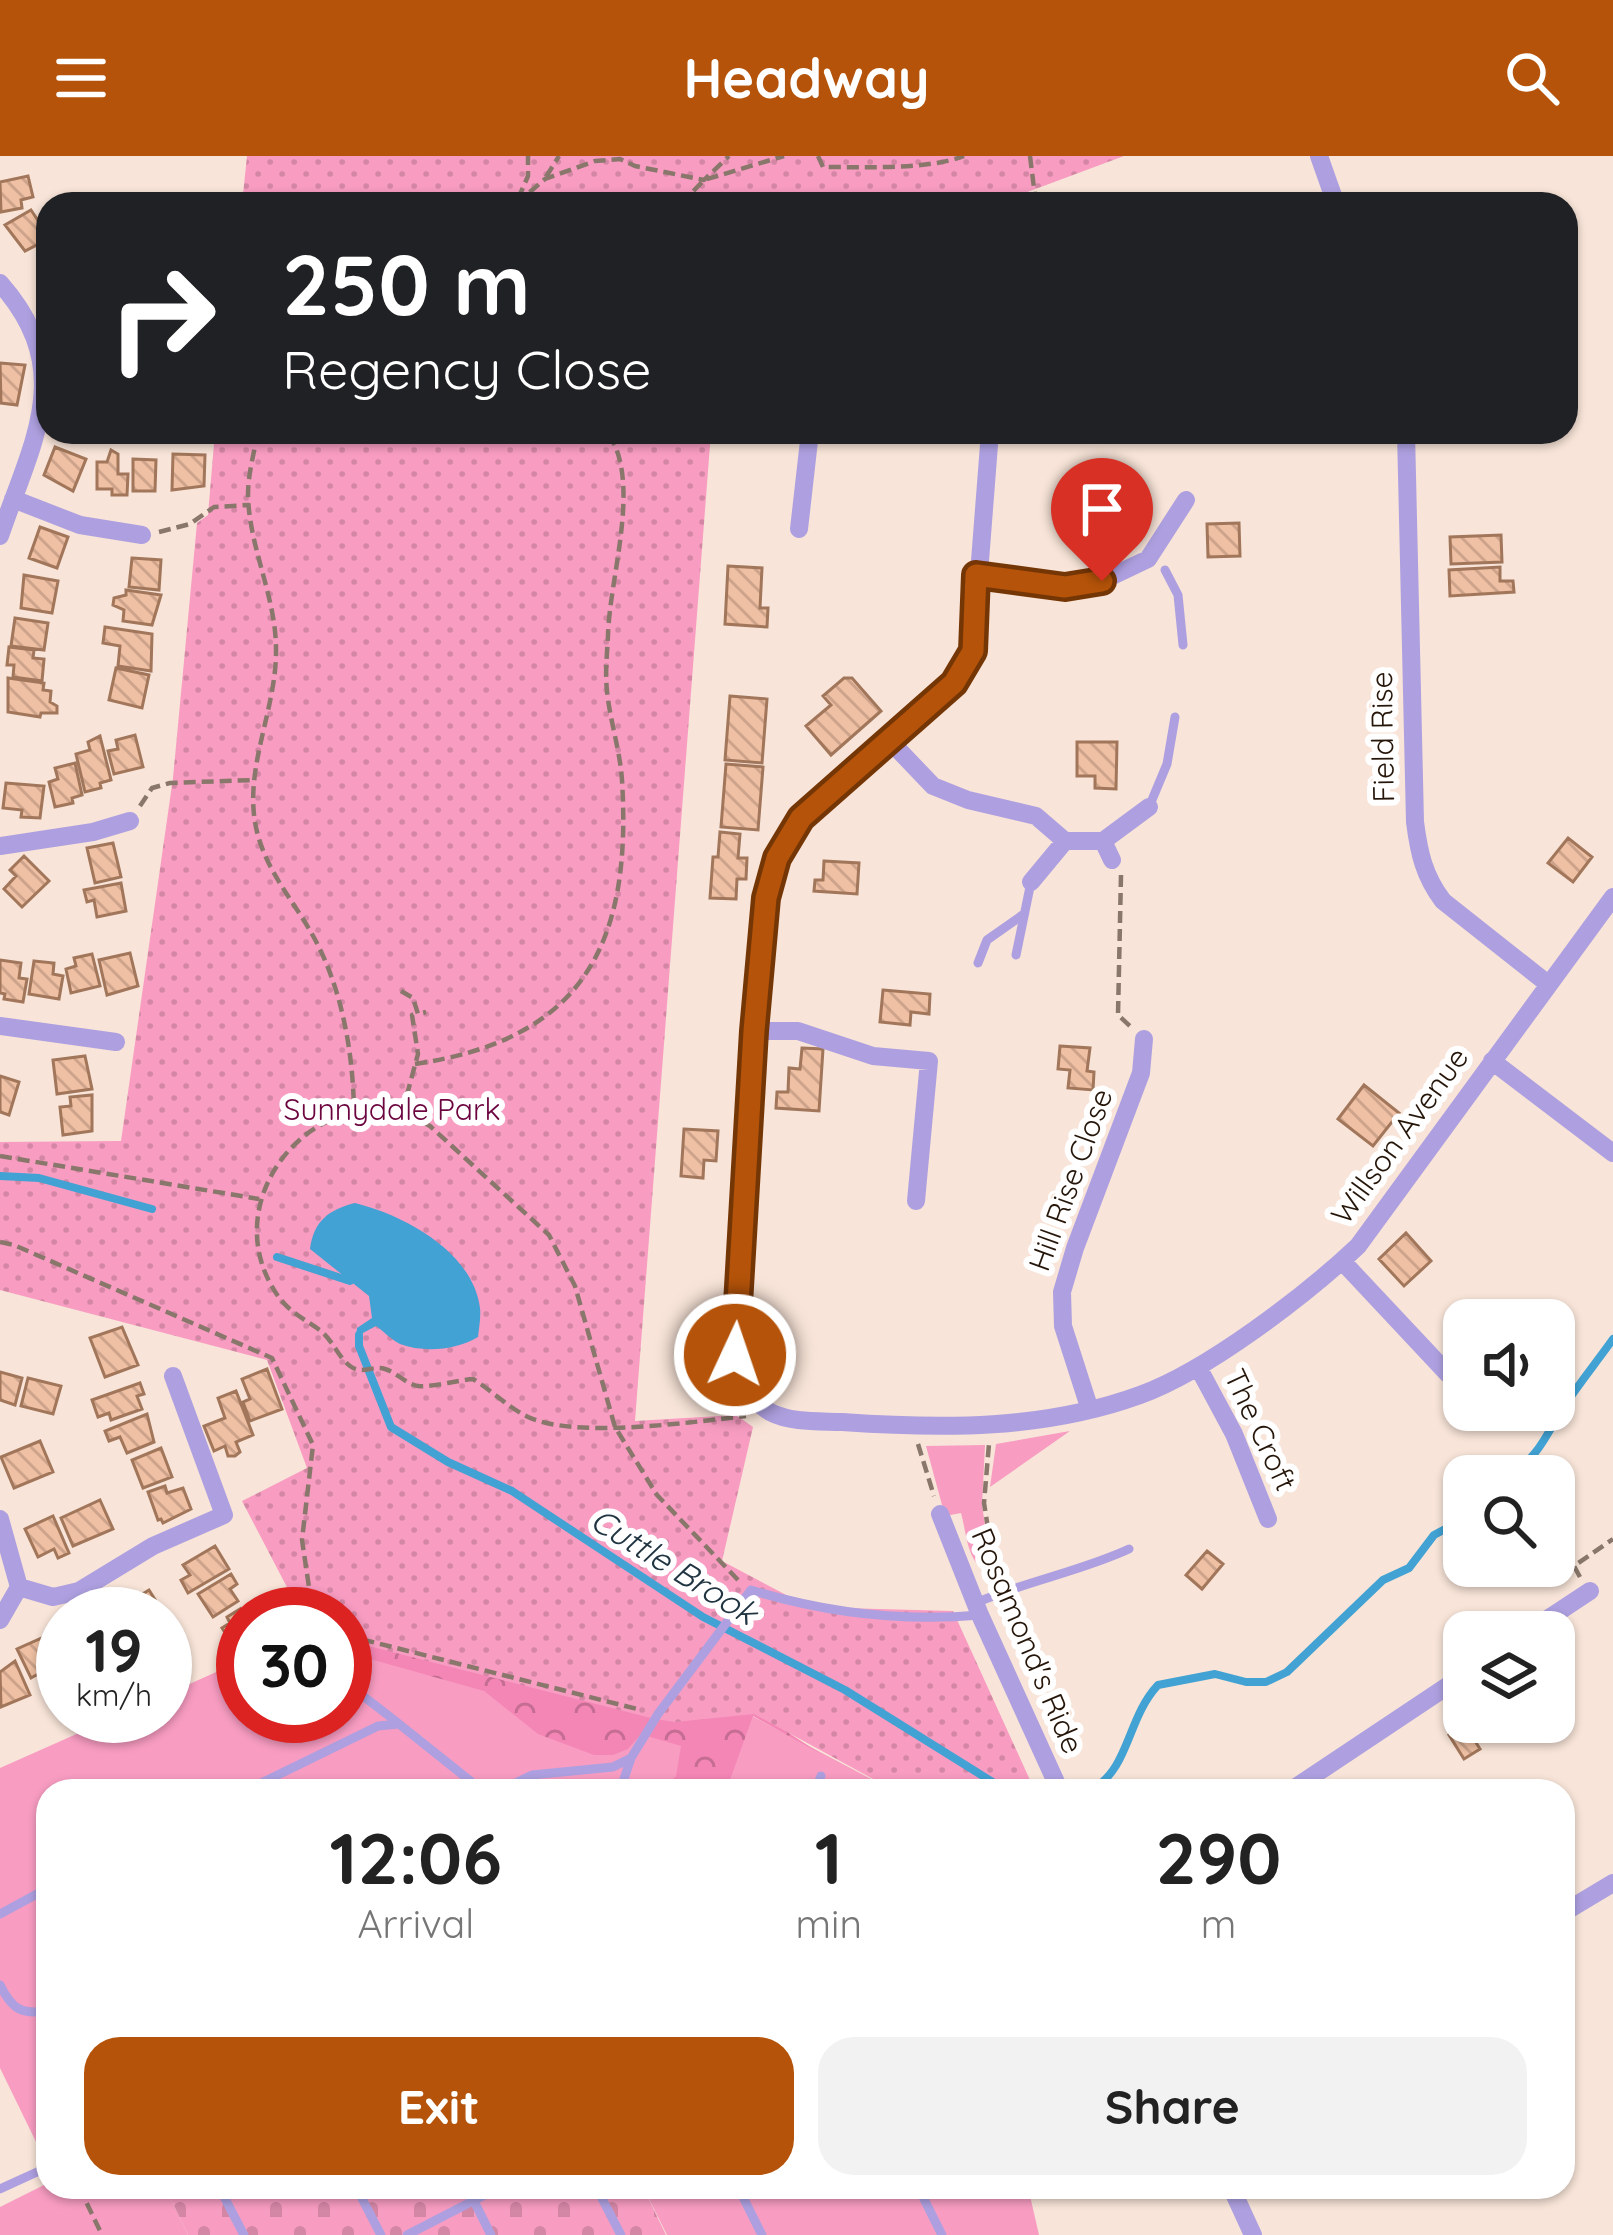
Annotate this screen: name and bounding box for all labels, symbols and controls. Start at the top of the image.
text: Headway [683,44,930,112]
icon: menu [48,45,114,111]
icon: search [1499,45,1565,111]
text: 250 m [282,231,531,336]
icon: right [84,240,240,396]
text: Regency Close [282,335,651,403]
pin [1051,458,1153,581]
icon: arrive [1069,476,1135,542]
street label: Field Rise [1362,671,1402,803]
street label: Willson Avenue [1322,1039,1476,1231]
street label: Hill Rise Close [1020,1083,1121,1276]
park label: Sunnydale Park [284,1090,500,1128]
position arrow [672,1292,798,1418]
map controls [1443,1299,1575,1743]
button: sound [1443,1299,1575,1431]
street label: The Croft [1216,1363,1306,1497]
button: search [1443,1455,1575,1587]
water label: Cuttle Brook [583,1498,768,1635]
street label: Rosamond's Ride [963,1522,1093,1759]
speed limit sign: 30 [216,1587,372,1743]
button: layers [1443,1611,1575,1743]
text: 19 [85,1612,143,1687]
text: km/h [76,1676,152,1714]
text: 12:06 [329,1812,502,1902]
text: 1 [815,1812,843,1902]
text: 290 [1155,1812,1282,1902]
text: Arrival [357,1899,474,1948]
text: min [796,1899,862,1948]
text: m [1201,1899,1236,1948]
button: Exit [84,2037,794,2175]
button: Share [818,2037,1527,2175]

